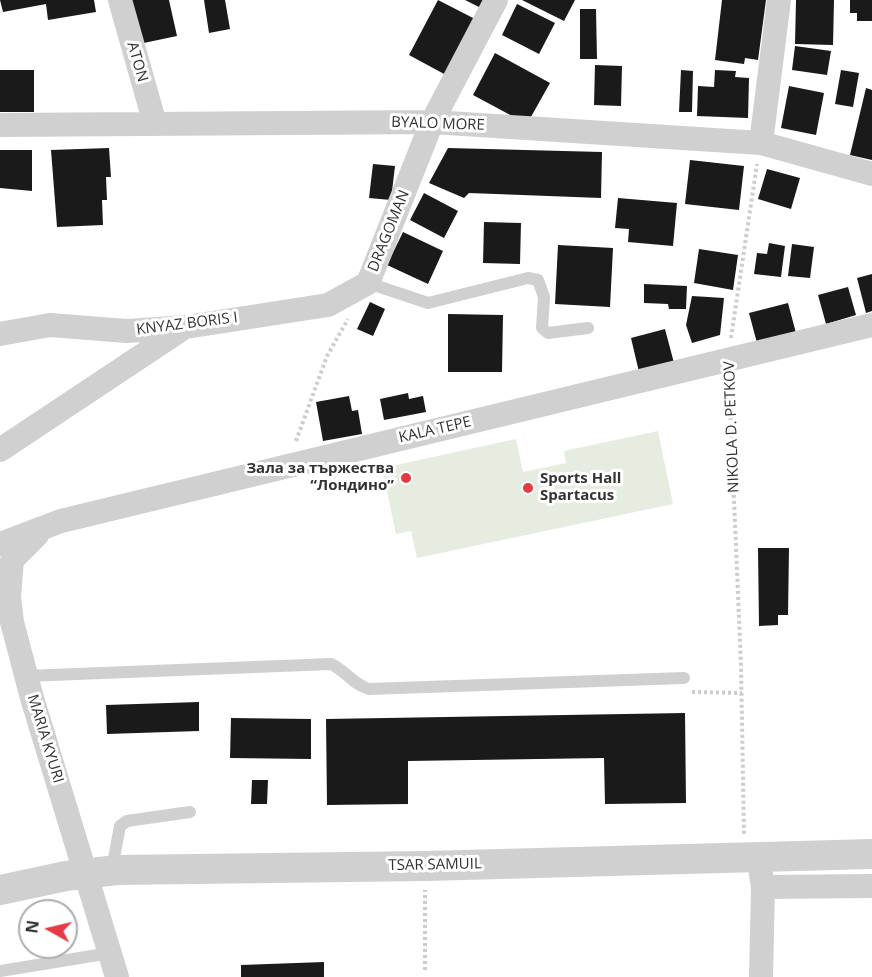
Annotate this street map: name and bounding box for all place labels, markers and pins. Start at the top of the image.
place label: Зала за тържества “Лондино” [246,460,394,495]
place label: Sports Hall Spartacus [540,470,621,505]
marker: Зала за тържества “Лондино” [399,471,413,485]
marker: Sports Hall Spartacus [521,481,535,495]

